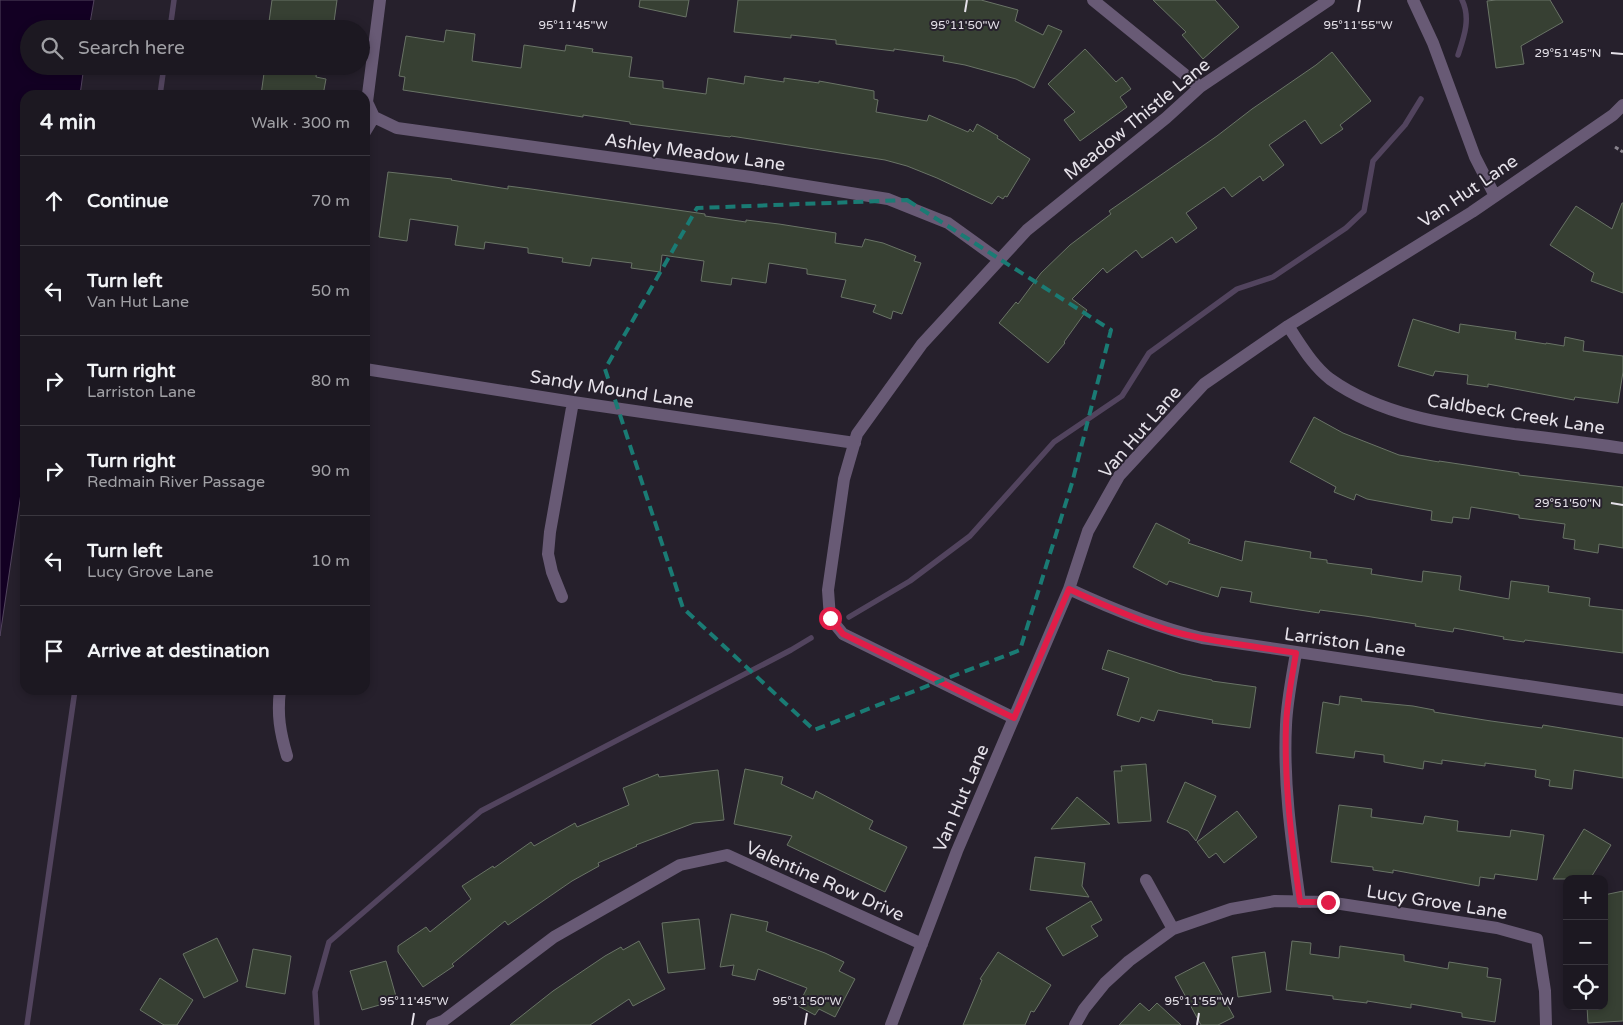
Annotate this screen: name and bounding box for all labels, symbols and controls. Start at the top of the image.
text: 95°11'45"W [538,18,608,32]
text: 95°11'50"W [930,18,1000,32]
text: 95°11'55"W [1323,18,1393,32]
search box [20,20,370,75]
icon: search [38,34,66,62]
text: Search here [78,37,185,59]
text: 29°51'45"N [1535,46,1602,60]
street label: Meadow Thistle Lane [1060,53,1214,185]
text: 4 min [40,110,96,135]
text: Walk · 300 m [251,113,350,133]
street label: Ashley Meadow Lane [603,128,787,176]
street label: Van Hut Lane [1414,150,1522,232]
icon: ahead [40,187,68,215]
text: Continue [87,190,169,212]
text: 70 m [311,191,350,211]
text: Turn left [87,270,163,292]
icon: left [40,277,68,305]
text: 50 m [311,281,350,301]
text: Van Hut Lane [87,292,189,312]
text: Turn right [87,360,175,382]
street label: Sandy Mound Lane [529,365,695,413]
icon: right [40,367,68,395]
text: 80 m [311,371,350,391]
street label: Van Hut Lane [1094,381,1186,483]
text: Larriston Lane [87,382,196,402]
street label: Caldbeck Creek Lane [1426,389,1606,439]
text: Turn right [87,450,175,472]
icon: right [40,457,68,485]
text: 90 m [311,461,350,481]
text: Redmain River Passage [87,472,265,492]
text: 29°51'50"N [1535,496,1602,510]
text: Turn left [87,540,163,562]
icon: left [40,547,68,575]
text: 10 m [311,551,350,571]
text: Lucy Grove Lane [87,562,213,582]
route start [819,607,842,630]
street label: Larriston Lane [1283,623,1407,661]
icon: arrive [40,637,68,665]
text: Arrive at destination [87,640,270,662]
street label: Van Hut Lane [928,741,994,855]
street label: Valentine Row Drive [742,836,908,926]
map controls [1563,875,1608,1010]
button: + [1563,875,1608,920]
street label: Lucy Grove Lane [1365,880,1509,924]
route end [1317,891,1340,914]
button: − [1563,920,1608,965]
button: locate [1563,965,1608,1010]
text: 95°11'45"W [379,994,449,1008]
text: 95°11'50"W [772,994,842,1008]
text: 95°11'55"W [1164,994,1234,1008]

